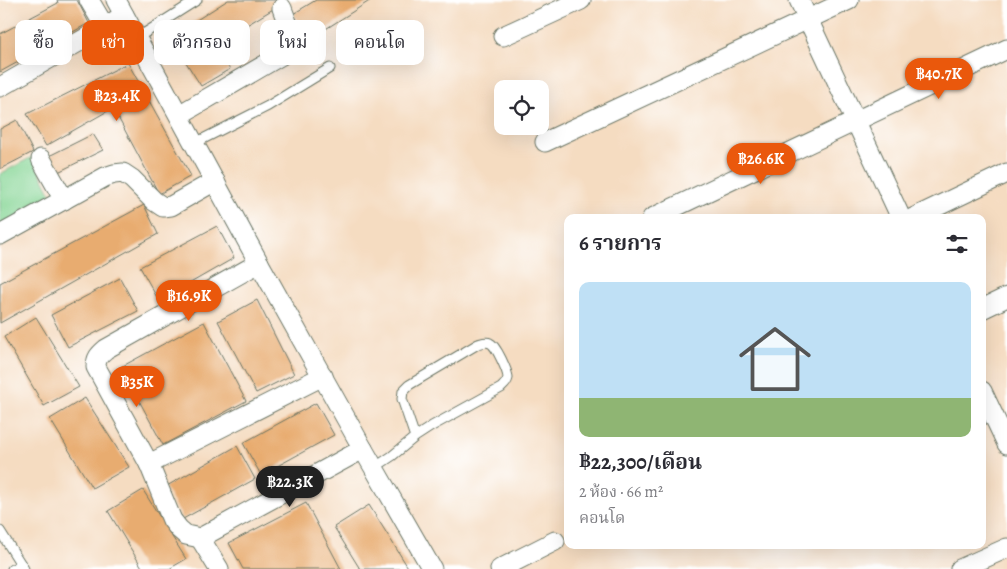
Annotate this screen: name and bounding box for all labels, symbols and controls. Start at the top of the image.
chip: ซื้อ [15,20,72,65]
chip: เช่า [82,20,144,65]
chip: ตัวกรอง [154,20,250,65]
chip: ใหม่ [260,20,326,65]
chip: คอนโด [336,20,424,65]
pin: ฿40.7K [898,58,980,100]
text: ฿40.7K [916,63,962,85]
pin: ฿23.4K [76,80,158,122]
map controls [494,80,549,135]
button: locate [494,80,549,135]
text: ฿23.4K [94,85,140,107]
pin: ฿26.6K [720,142,802,185]
text: ฿26.6K [738,148,784,170]
text: 6 รายการ [579,229,662,257]
icon: filters [943,230,971,258]
pin: ฿16.9K [148,280,230,322]
text: ฿16.9K [167,285,211,307]
icon: home [730,314,820,404]
pin: ฿35K [107,366,167,408]
text: ฿35K [120,371,154,393]
text: ฿22,300/เดือน [579,448,702,476]
pin: ฿22.3K [249,466,331,508]
text: ฿22.3K [267,471,313,493]
text: 2 ห้อง · 66 m² [579,481,663,503]
text: คอนโด [579,507,625,529]

